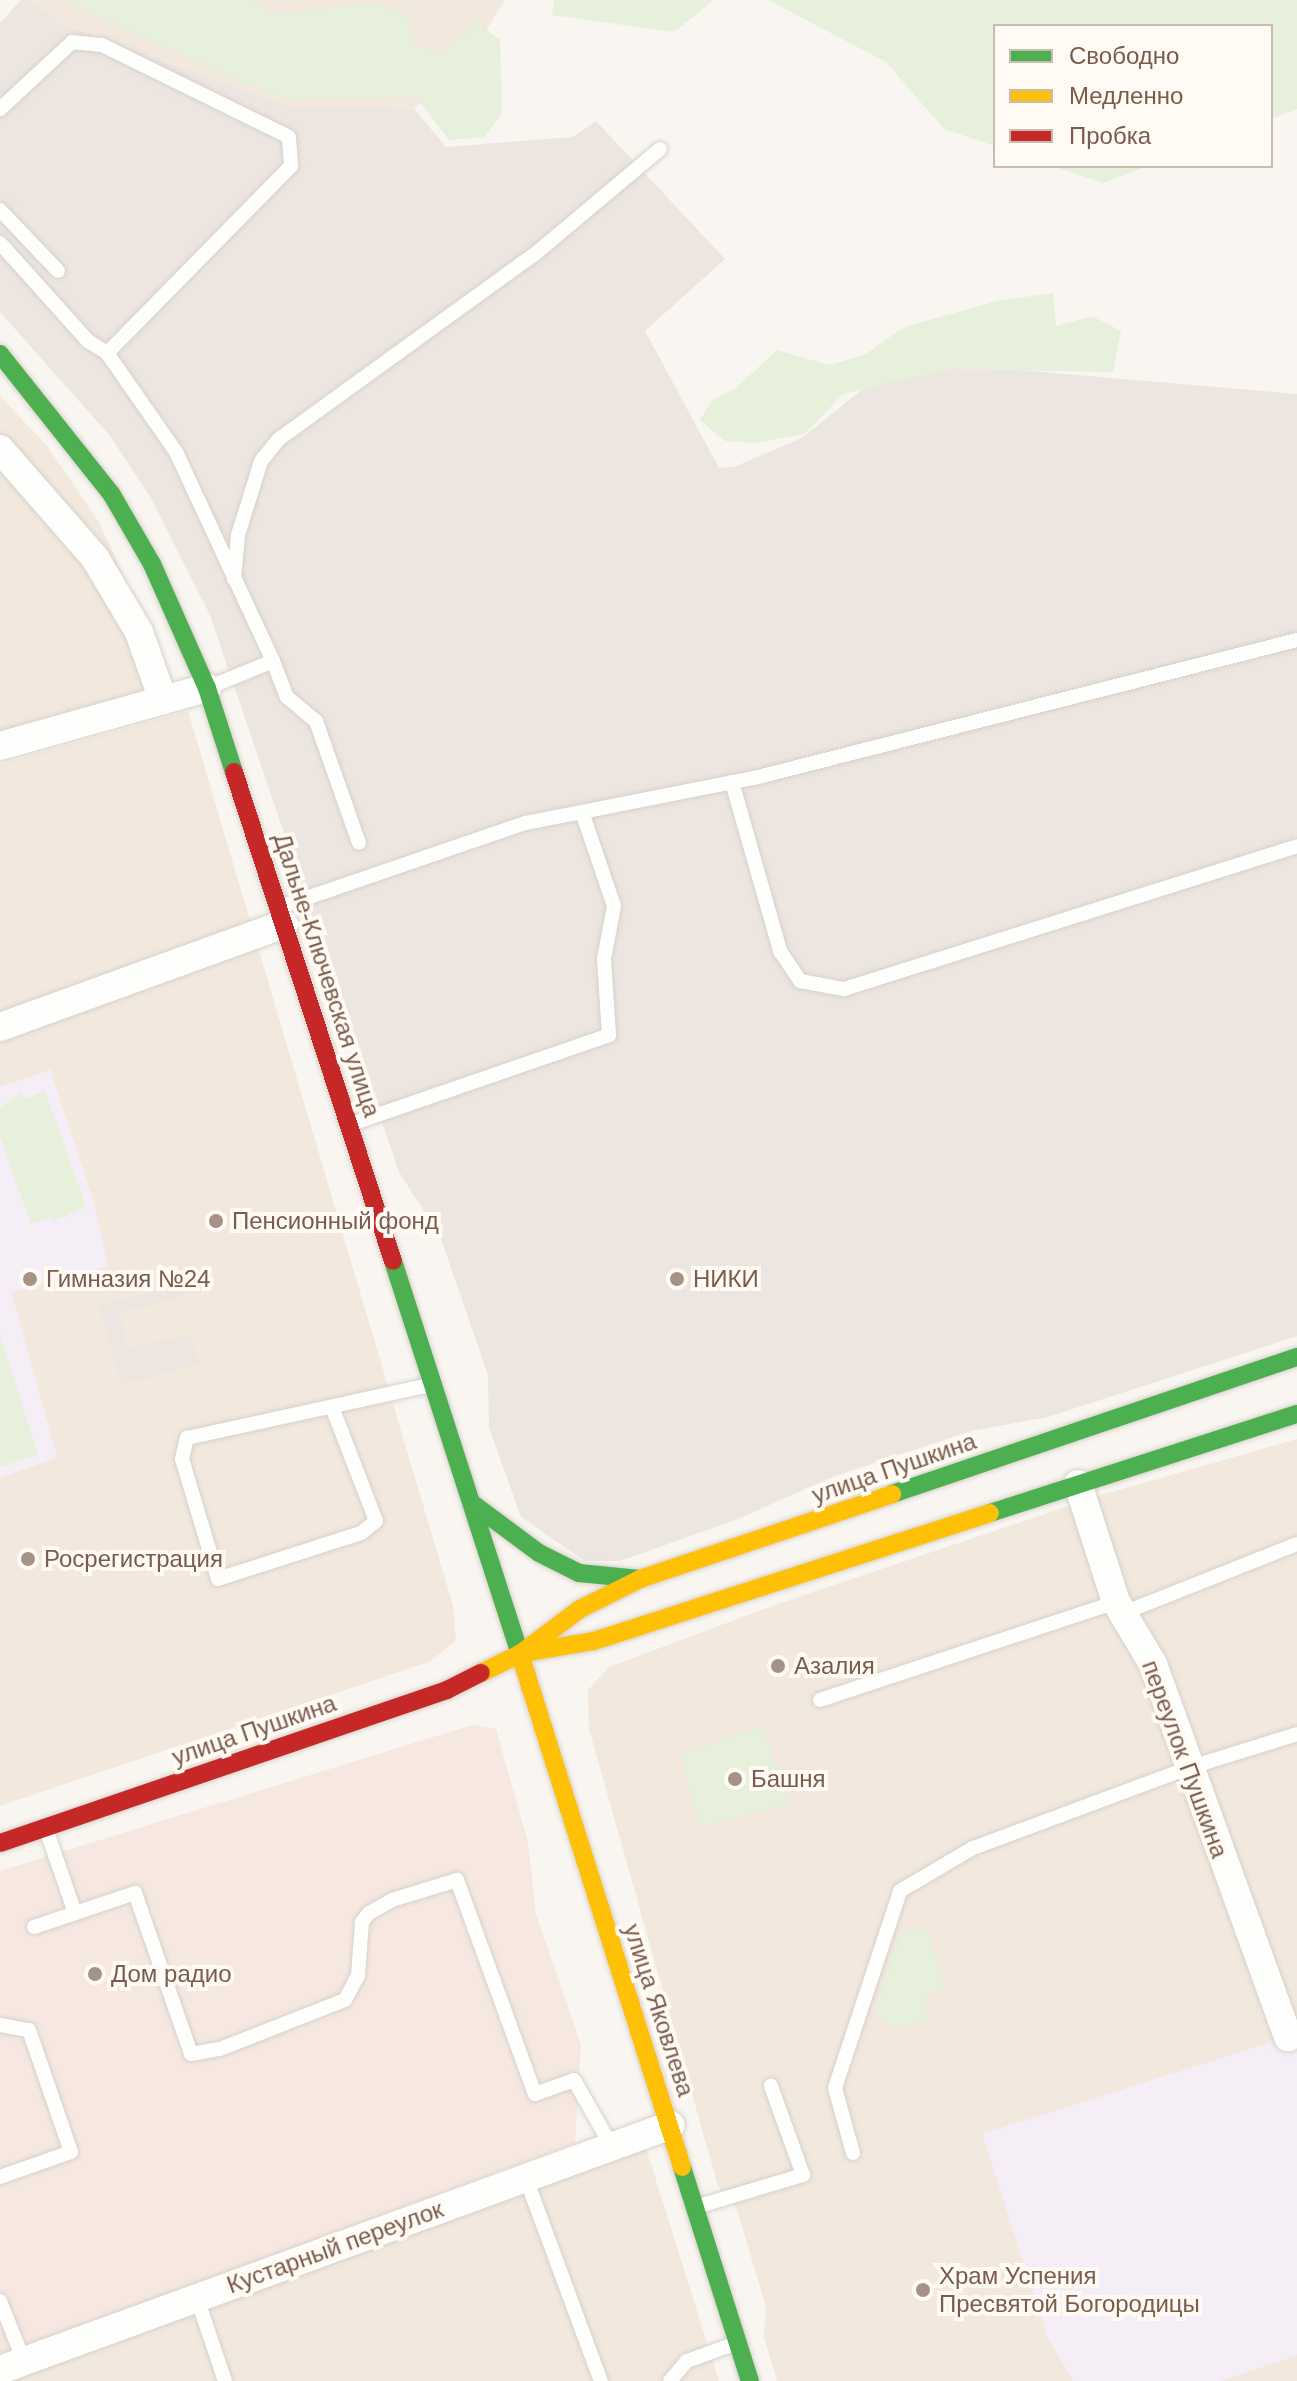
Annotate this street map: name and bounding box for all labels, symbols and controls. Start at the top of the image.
legend [993,24,1273,168]
text: Свободно [1069,42,1179,69]
text: Медленно [1069,82,1183,109]
text: Пробка [1069,122,1151,149]
street label: Дальне-Ключевская улица [267,830,387,1120]
place label: Пенсионный фонд [232,1207,439,1235]
marker: Пенсионный фонд [207,1212,225,1230]
place label: Гимназия №24 [46,1265,210,1293]
place label: НИКИ [693,1265,759,1293]
marker: Гимназия №24 [21,1270,39,1288]
marker: НИКИ [668,1270,686,1288]
street label: улица Пушкина [808,1426,980,1510]
place label: Росрегистрация [44,1545,223,1573]
marker: Росрегистрация [19,1550,37,1568]
place label: Азалия [794,1652,875,1680]
street label: переулок Пушкина [1136,1656,1234,1862]
marker: Азалия [769,1657,787,1675]
street label: улица Пушкина [168,1688,340,1772]
place label: Башня [751,1765,826,1793]
marker: Башня [726,1770,744,1788]
street label: улица Яковлева [618,1920,700,2100]
place label: Дом радио [111,1960,231,1988]
marker: Дом радио [86,1965,104,1983]
street label: Кустарный переулок [223,2194,447,2300]
place label: Храм Успения Пресвятой Богородицы [939,2262,1200,2318]
marker: Храм Успения Пресвятой Богородицы [914,2281,932,2299]

